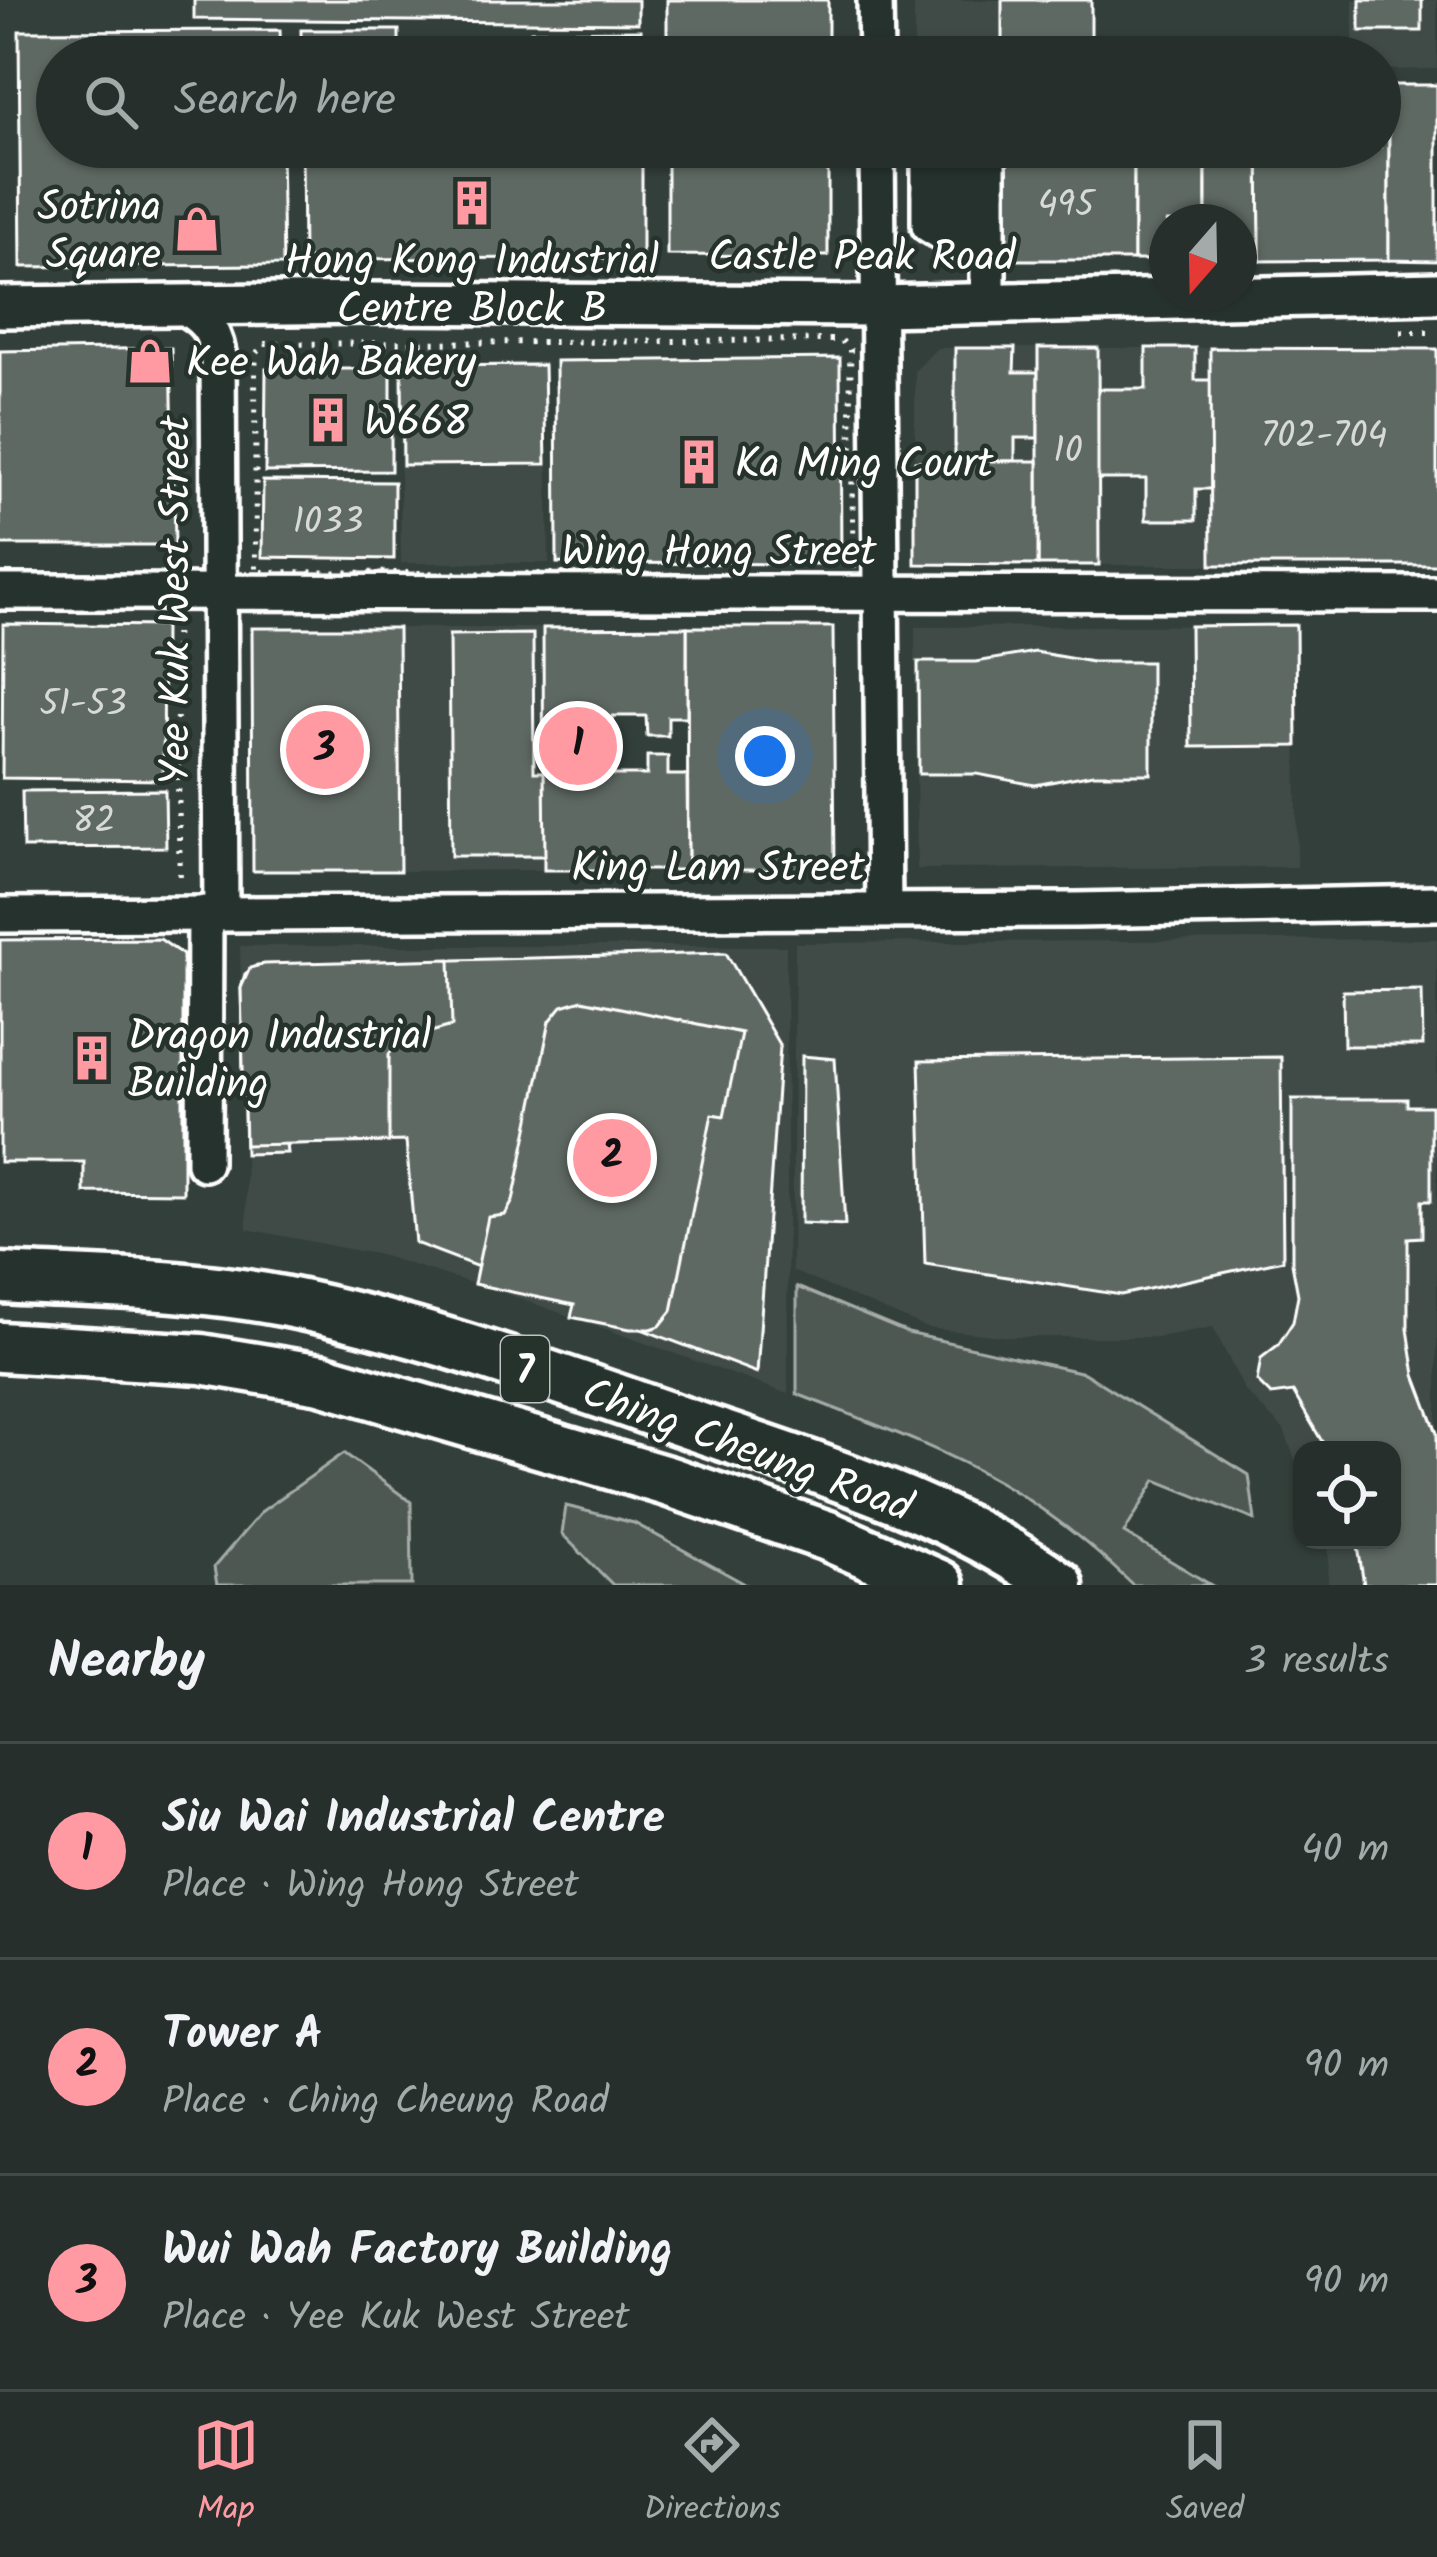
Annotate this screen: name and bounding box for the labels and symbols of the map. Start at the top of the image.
place label: Sotrina Square [37,175,161,290]
building icon: Hong Kong Industrial Centre Block B [447,178,497,228]
house number: 495 [1038,178,1097,235]
shop icon: Sotrina Square [172,204,222,254]
north arrow [1149,204,1257,312]
street label: Castle Peak Road [708,225,1017,292]
place label: Hong Kong Industrial Centre Block B [285,229,659,344]
place label: Kee Wah Bakery [186,331,476,398]
shop icon: Kee Wah Bakery [125,336,175,386]
place label: W668 [364,390,470,457]
building icon: W668 [303,395,353,445]
house number: 702-704 [1261,409,1387,466]
street label: Yee Kuk West Street [144,414,211,785]
house number: 10 [1053,424,1083,481]
place label: Ka Ming Court [735,432,994,499]
building icon: Ka Ming Court [674,437,724,487]
house number: 1033 [293,495,363,552]
street label: Wing Hong Street [562,520,877,587]
house number: 51-53 [39,677,127,734]
pin: 1 [539,701,617,791]
pin: 3 [286,705,364,795]
your location [735,726,795,786]
house number: 82 [73,794,115,851]
street label: King Lam Street [571,836,865,903]
place label: Dragon Industrial Building [128,1004,432,1119]
building icon: Dragon Industrial Building [67,1033,117,1083]
pin: 2 [573,1113,651,1203]
road number: 7 [501,1336,549,1402]
street label: Ching Cheung Road [572,1360,922,1542]

